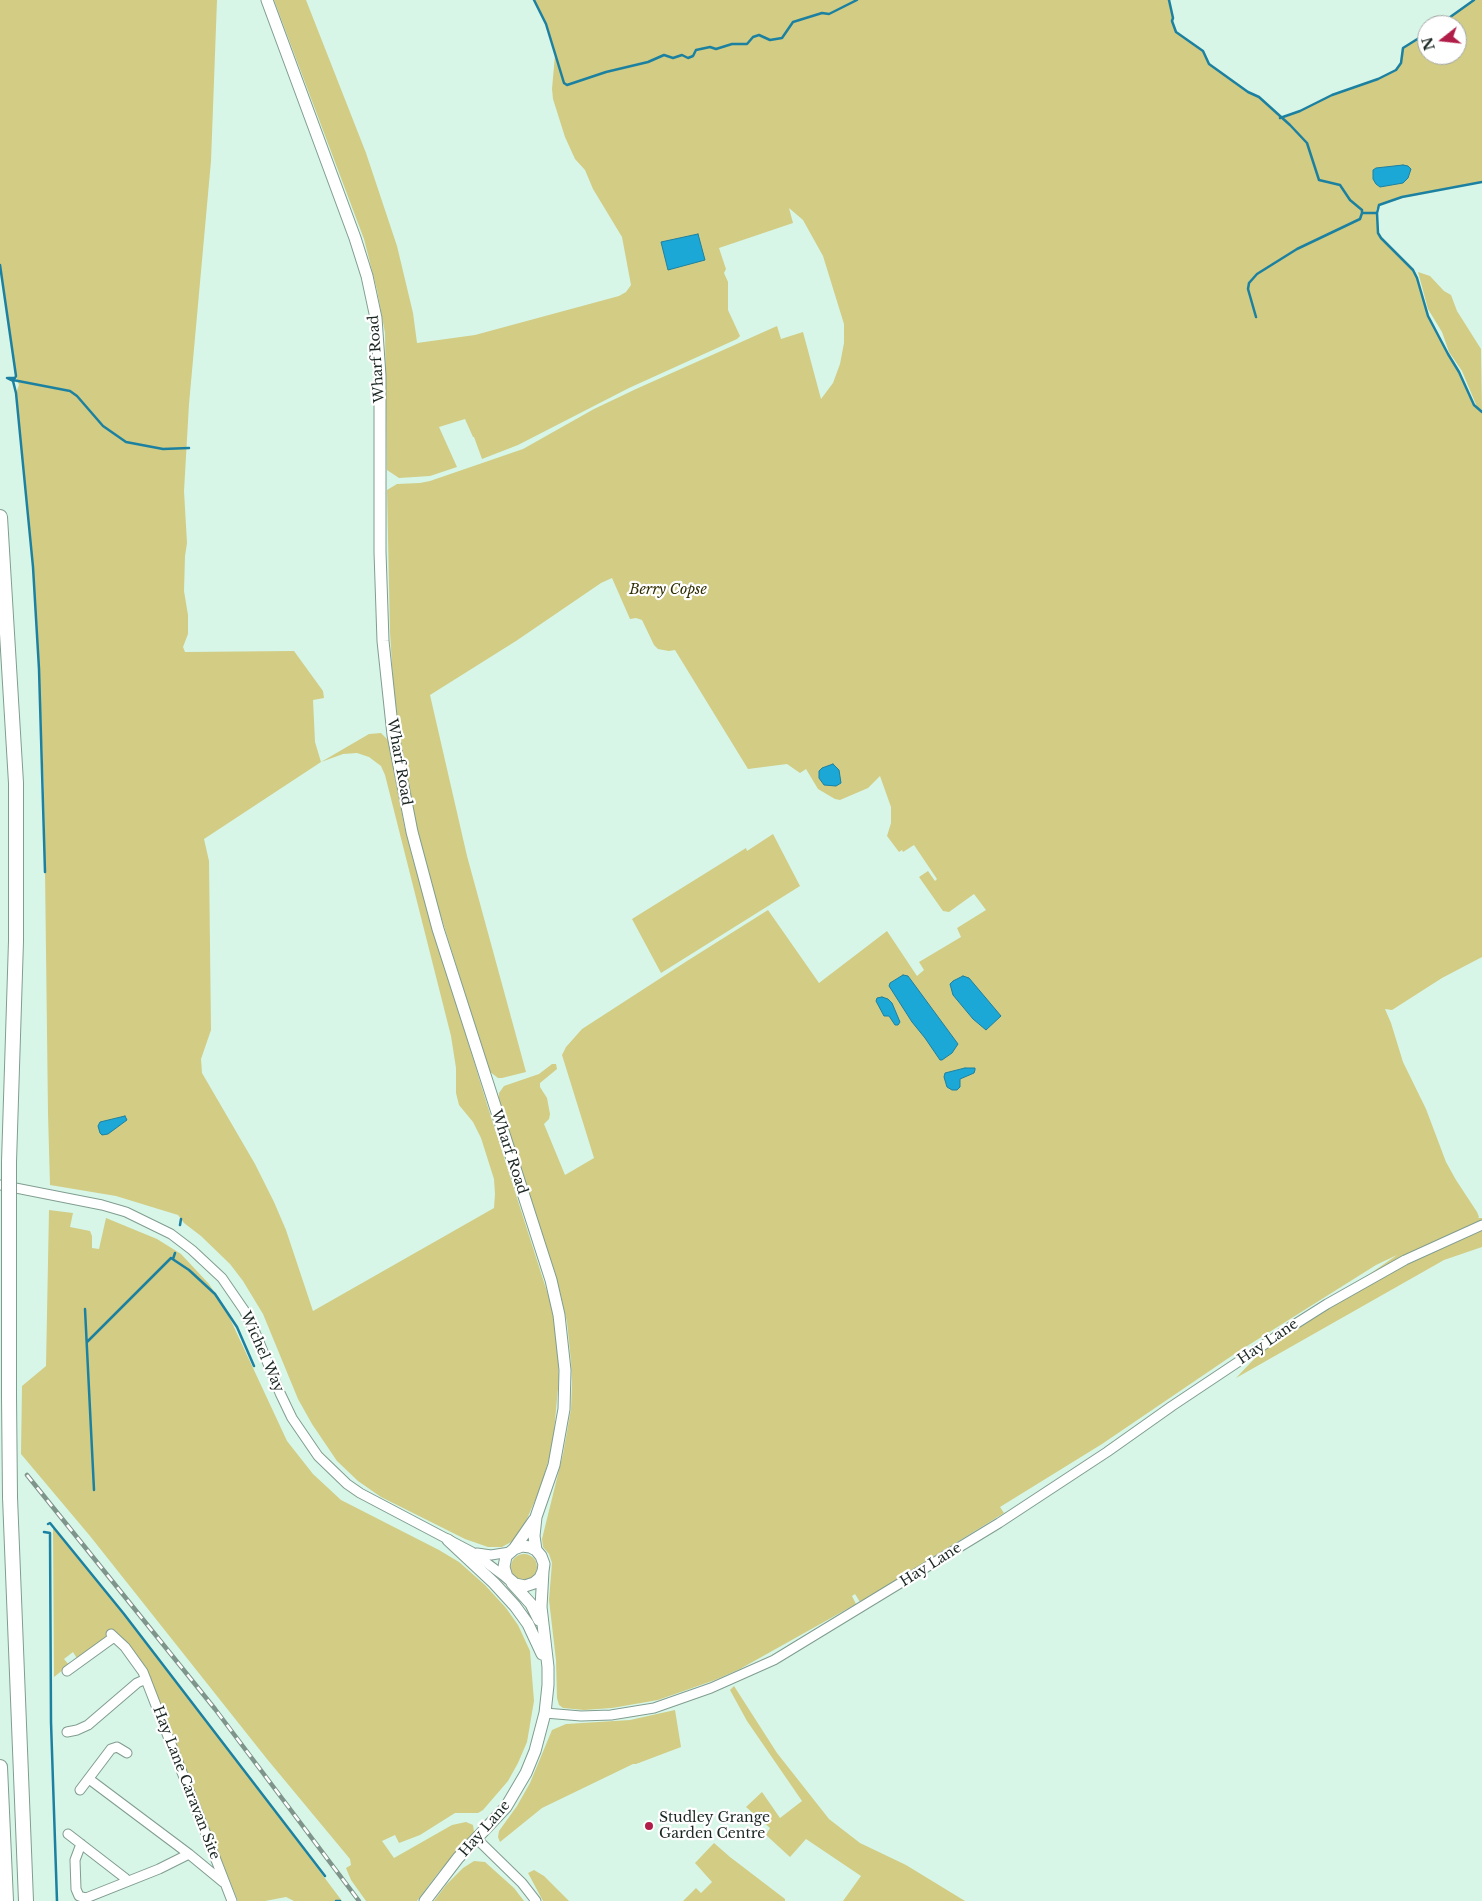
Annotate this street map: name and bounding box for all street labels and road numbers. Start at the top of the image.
street label: Wharf Road [366,315,388,403]
street label: Wharf Road [383,717,415,807]
street label: Wharf Road [487,1108,531,1196]
street label: Wichel Way [237,1309,287,1395]
street label: Hay Lane [1235,1316,1301,1368]
street label: Hay Lane [897,1540,965,1590]
street label: Hay Lane Caravan Site [149,1704,223,1862]
street label: Hay Lane [456,1797,514,1861]

